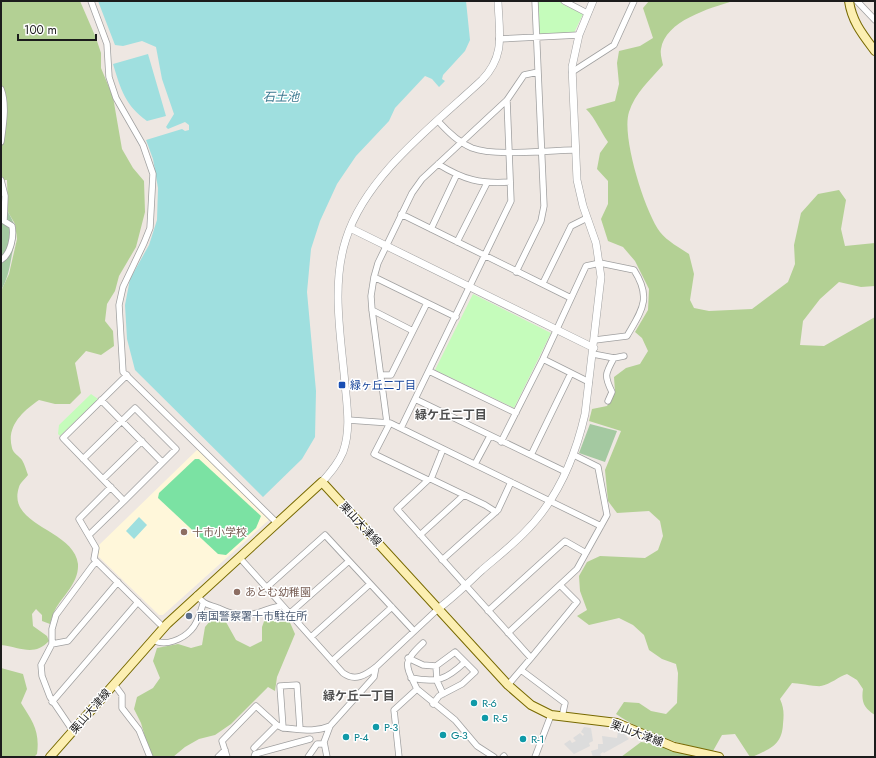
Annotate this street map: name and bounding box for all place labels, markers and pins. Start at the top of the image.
place label: 緑ヶ丘二丁目 [350,377,416,393]
marker: 緑ヶ丘二丁目 [337,380,347,390]
place label: 十市小学校 [192,524,247,540]
marker: 十市小学校 [179,527,189,537]
place label: あとむ幼稚園 [245,584,311,600]
marker: あとむ幼稚園 [232,587,242,597]
place label: 南国警察署十市駐在所 [197,608,308,624]
marker: 南国警察署十市駐在所 [184,611,194,621]
place label: R-6 [482,695,497,711]
marker: R-6 [469,698,479,708]
place label: R-5 [493,710,508,726]
marker: R-5 [480,713,490,723]
place label: P-3 [384,719,398,735]
marker: P-3 [371,722,381,732]
place label: G-3 [451,727,468,743]
place label: P-4 [354,729,369,745]
marker: G-3 [438,730,448,740]
place label: R-1 [531,731,544,747]
marker: P-4 [341,732,351,742]
marker: R-1 [518,734,528,744]

